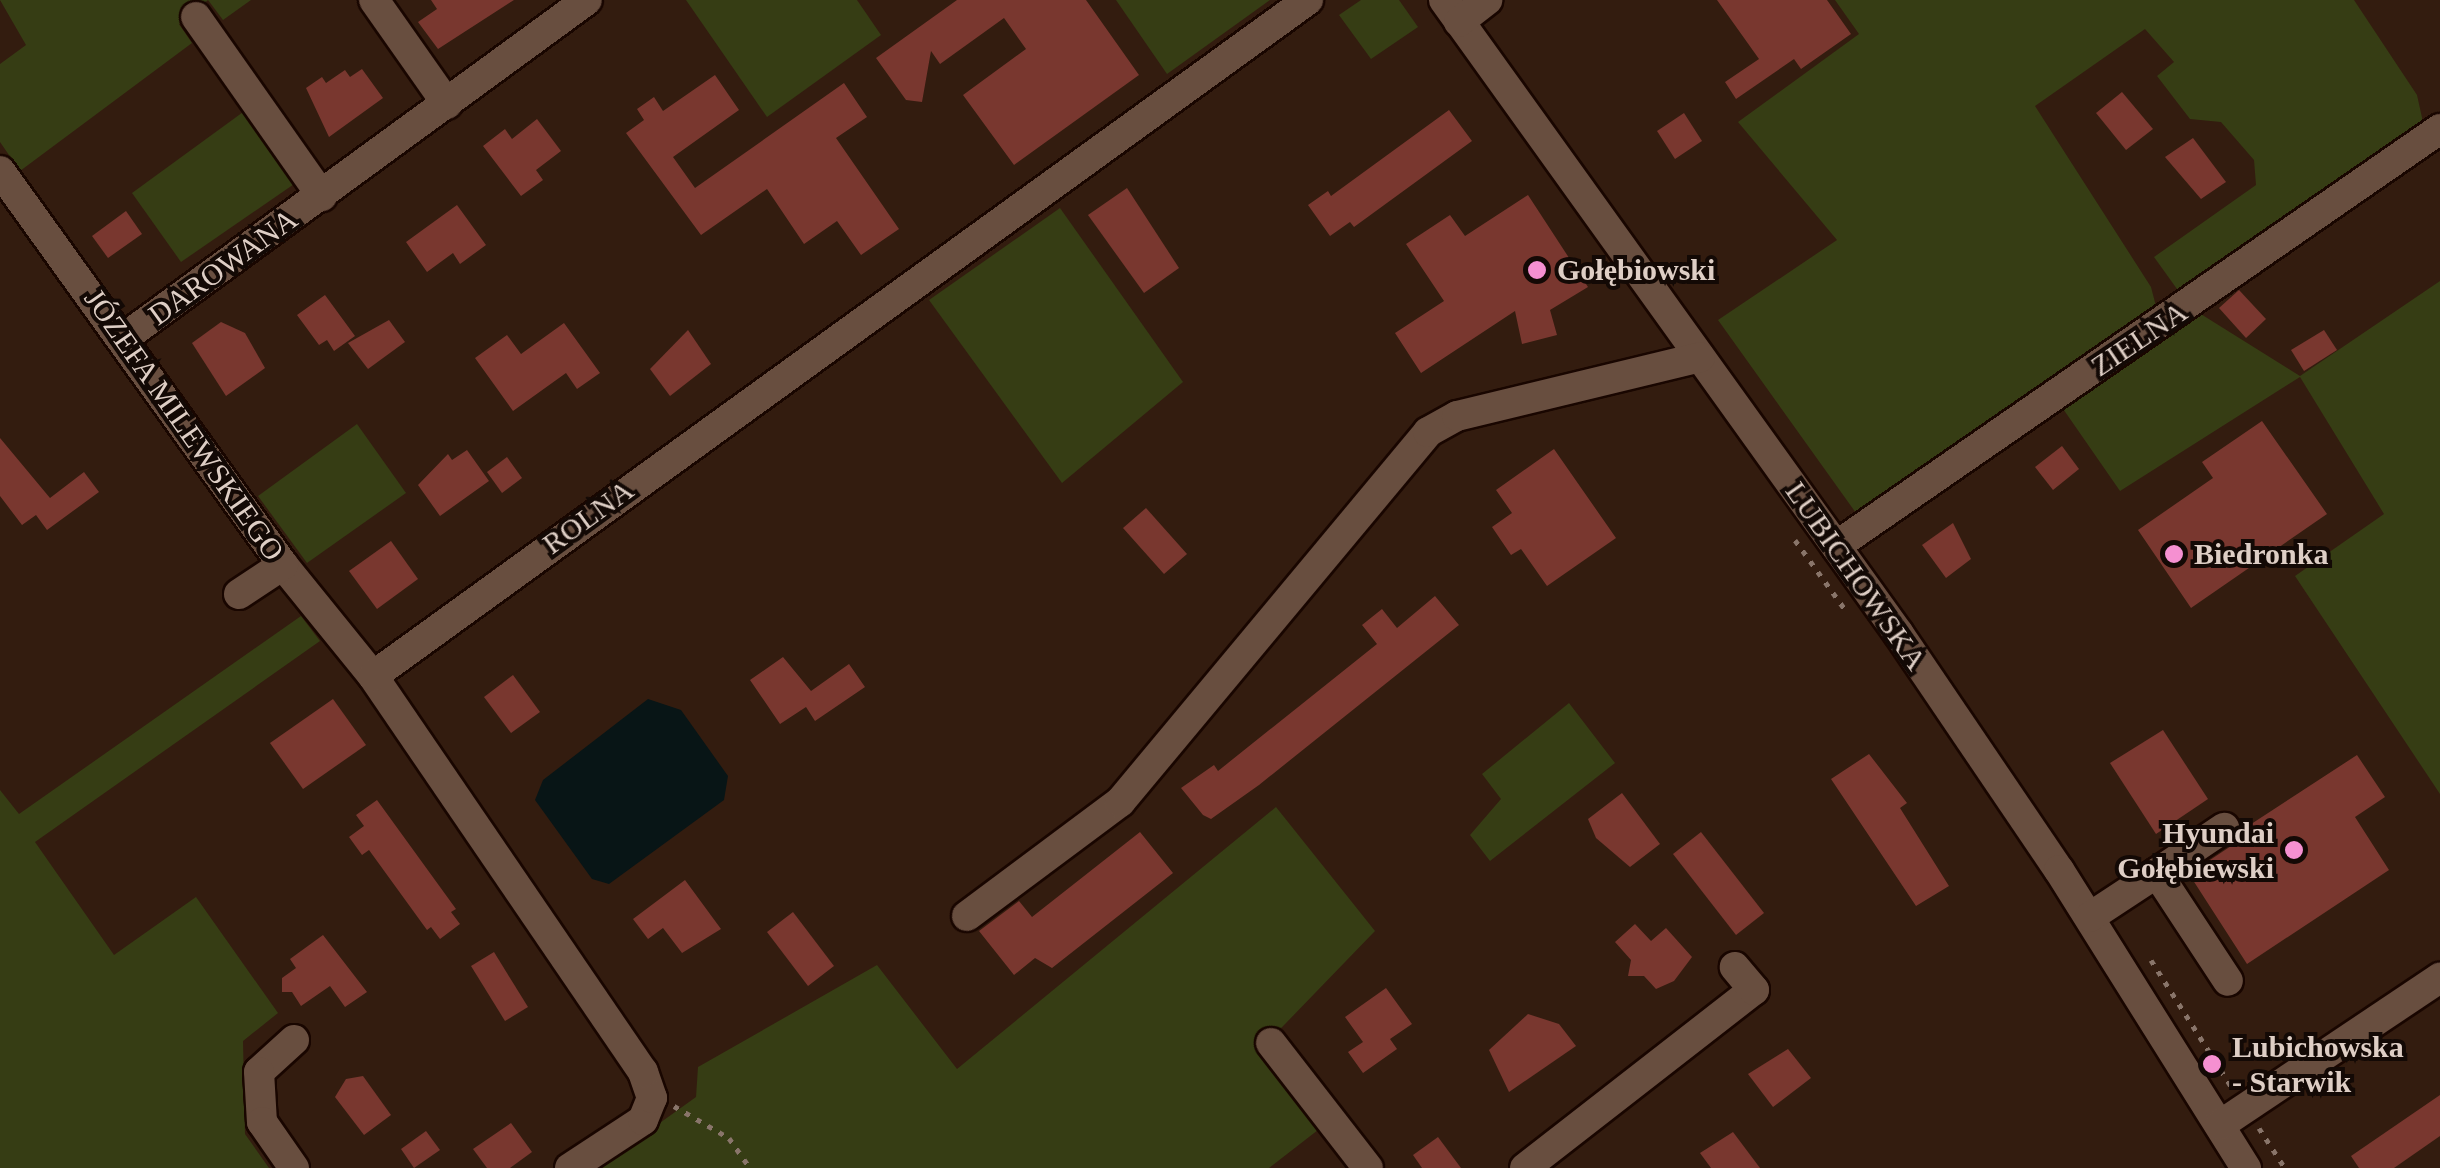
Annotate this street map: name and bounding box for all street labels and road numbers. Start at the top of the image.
street label: DAROWANA [142,201,304,333]
street label: JÓZEFA MILEWSKIEGO [76,281,292,569]
street label: ZIELNA [2084,294,2194,384]
street label: ROLNA [536,472,640,562]
street label: LUBICHOWSKA [1778,475,1934,677]

